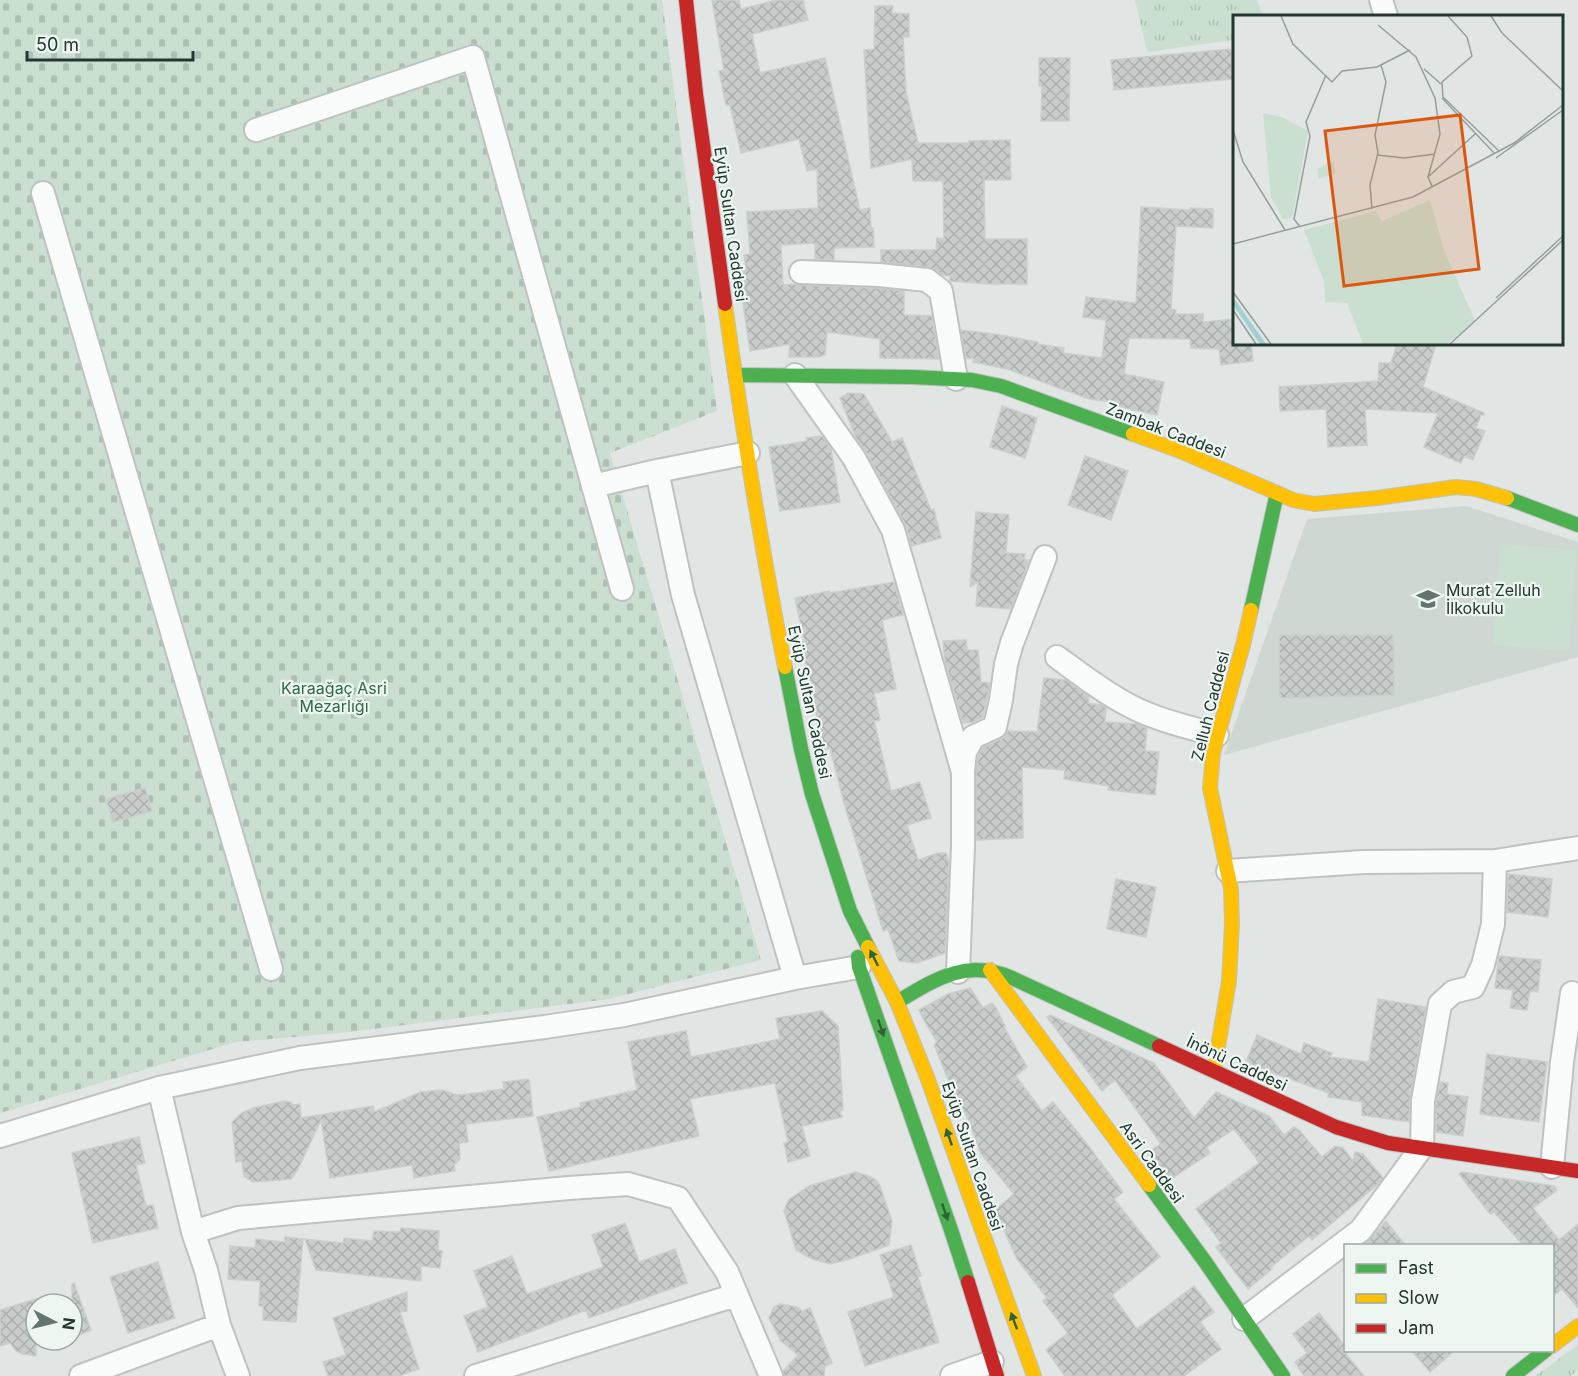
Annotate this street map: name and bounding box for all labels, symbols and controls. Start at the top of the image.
inset map [1233,15,1563,345]
scale bar [27,24,194,62]
text: 50 m [36,34,79,55]
street label: Eyüp Sultan Caddesi [710,145,752,303]
street label: Zambak Caddesi [1103,398,1229,462]
place label: Murat Zelluh İlkokulu [1446,580,1541,618]
school or university icon: Murat Zelluh İlkokulu [1415,586,1441,612]
street label: Eyüp Sultan Caddesi [784,623,836,781]
street label: Zelluh Caddesi [1187,649,1233,763]
park label: Karaağaç Asri Mezarlığı [281,678,387,716]
one-way arrow [869,949,879,966]
one-way arrow [876,1019,886,1037]
street label: İnönü Caddesi [1184,1031,1290,1095]
street label: Eyüp Sultan Caddesi [938,1079,1008,1233]
street label: Asri Caddesi [1116,1117,1188,1207]
one-way arrow [943,1128,953,1146]
one-way arrow [941,1203,951,1221]
legend [1344,1244,1554,1352]
text: Fast [1398,1257,1434,1278]
text: Slow [1398,1287,1439,1308]
north arrow [24,1292,84,1352]
one-way arrow [1009,1312,1018,1330]
text: N [58,1317,80,1331]
text: Jam [1398,1317,1434,1338]

